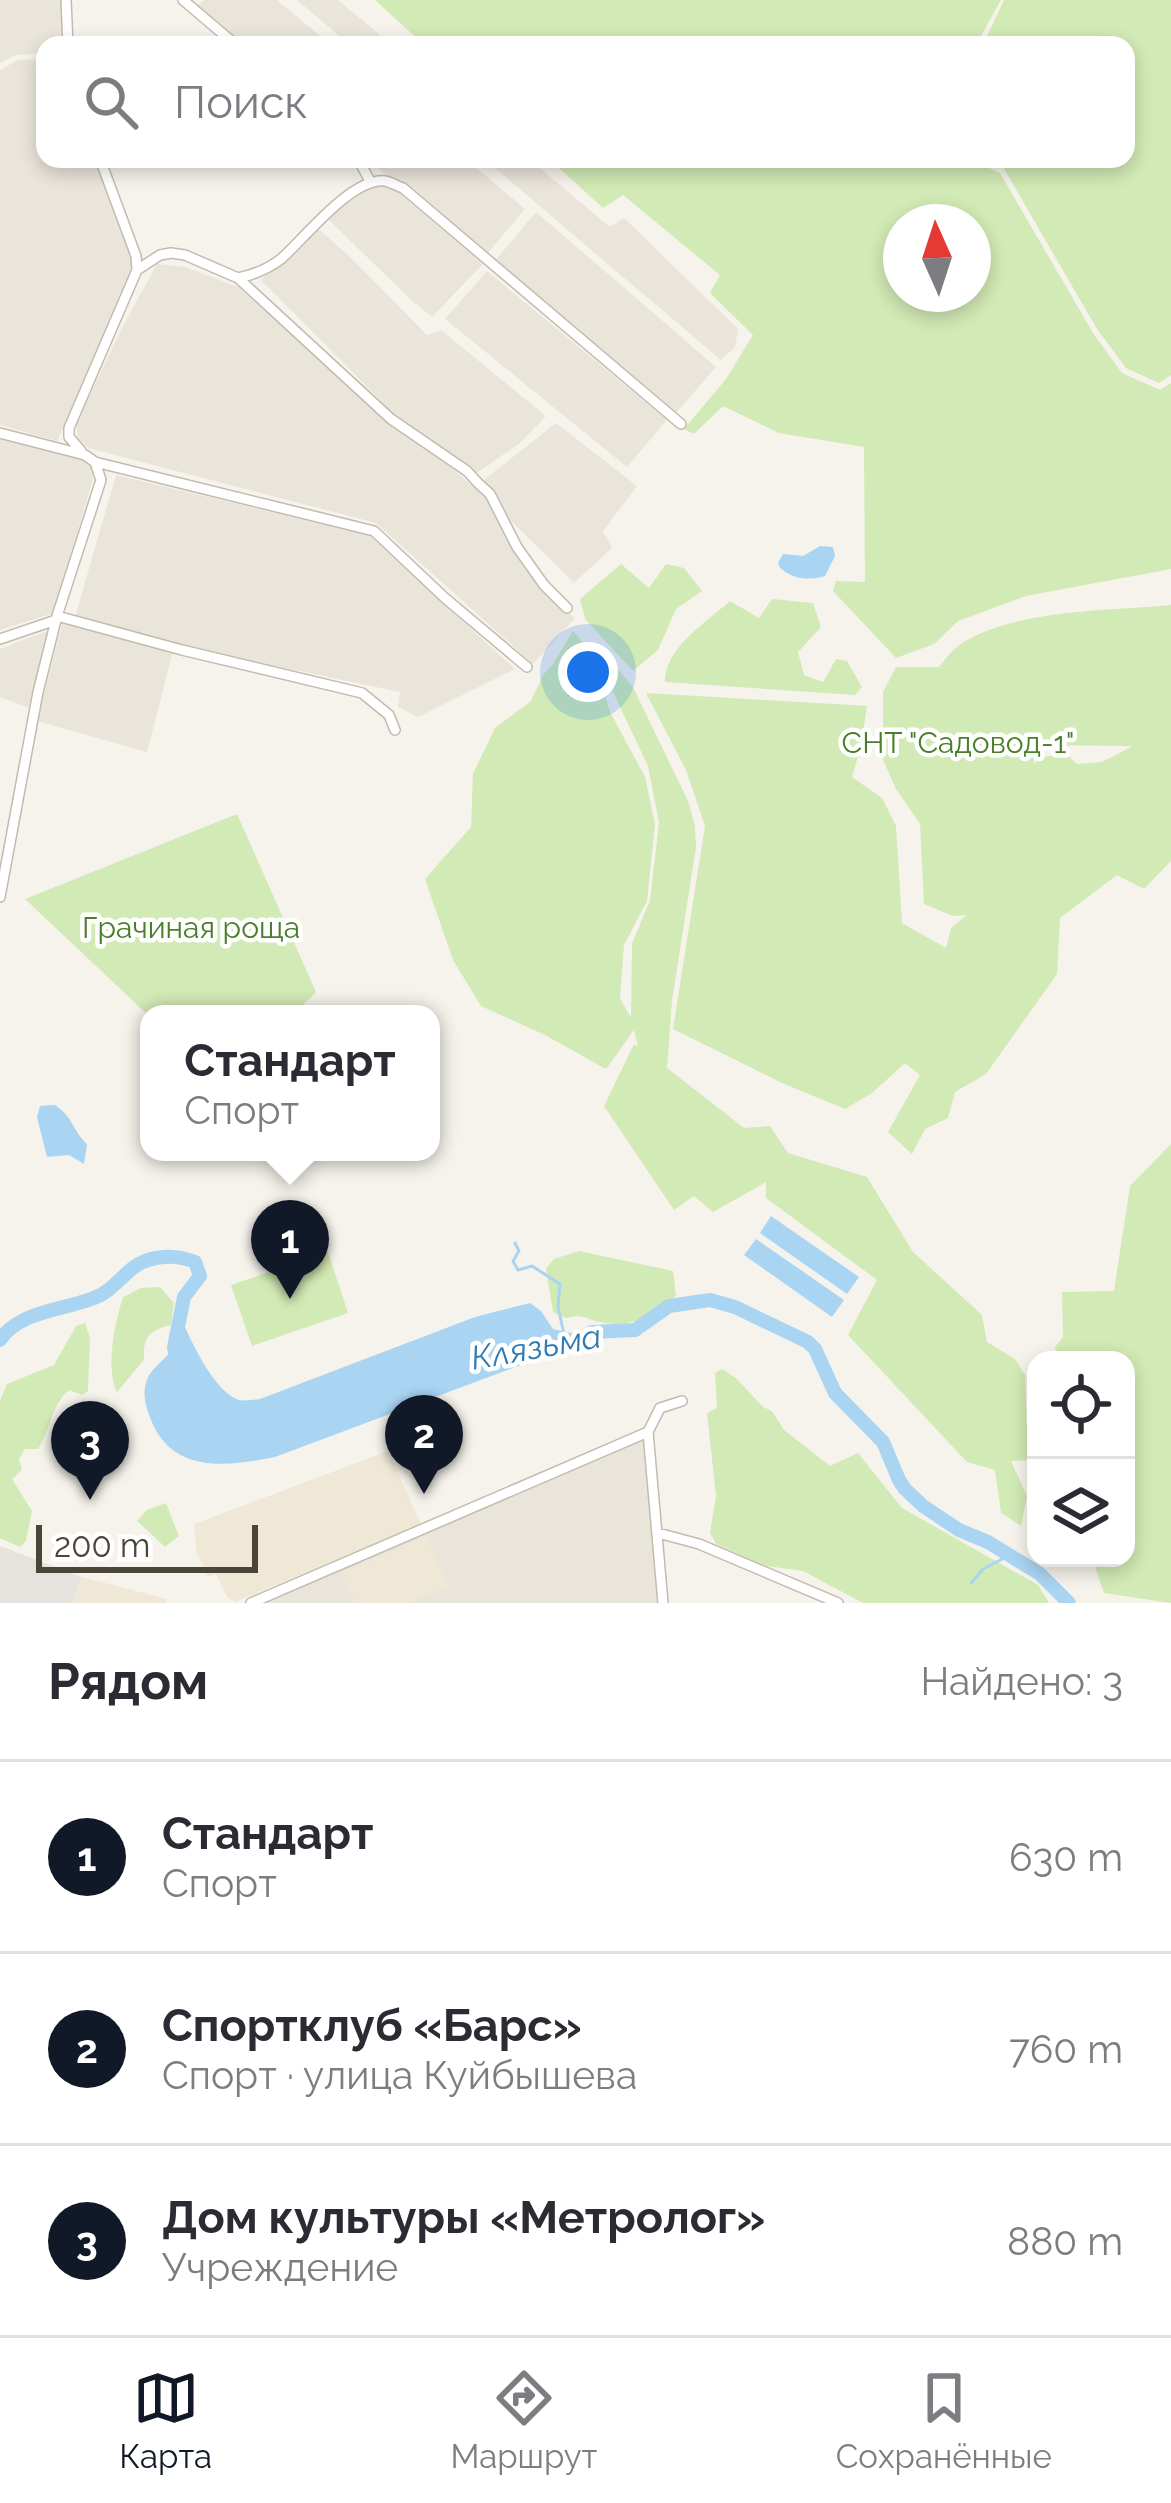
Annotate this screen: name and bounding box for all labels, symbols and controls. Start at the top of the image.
search box [36,36,1135,168]
icon: search [78,69,144,135]
text: Поиск [174,76,308,129]
north arrow [883,204,991,312]
your location [558,642,618,702]
park label: СНТ "Садовод-1" [842,725,1074,760]
park label: Грачиная роща [82,910,300,945]
popup [140,1005,440,1161]
text: Стандарт [184,1034,396,1087]
text: Спорт [184,1087,299,1133]
pin: 1 [251,1200,329,1299]
water label: Клязьма [468,1316,604,1378]
map controls [1027,1351,1135,1567]
button: locate [1027,1351,1135,1459]
pin: 2 [385,1395,463,1494]
pin: 3 [51,1401,129,1500]
button: layers [1027,1459,1135,1567]
scale bar [36,1519,258,1572]
text: 200 m [54,1526,150,1565]
text: Рядом [48,1651,208,1711]
text: Найдено: 3 [920,1658,1123,1704]
text: Стандарт [162,1807,373,1860]
text: 1 [77,1834,97,1880]
text: 630 m [1009,1834,1123,1880]
text: Спорт [162,1860,277,1906]
text: Спортклуб «Барс» [162,1999,582,2052]
text: 2 [76,2026,98,2072]
text: 760 m [1009,2026,1123,2072]
text: Спорт · улица Куйбышева [162,2052,637,2098]
text: Дом культуры «Метролог» [162,2191,765,2244]
text: 3 [76,2218,98,2264]
text: 880 m [1007,2218,1123,2264]
text: Учреждение [162,2244,398,2290]
tab: Карта [119,2365,212,2476]
tab: Маршрут [450,2365,597,2476]
tab: Сохранённые [836,2365,1052,2476]

